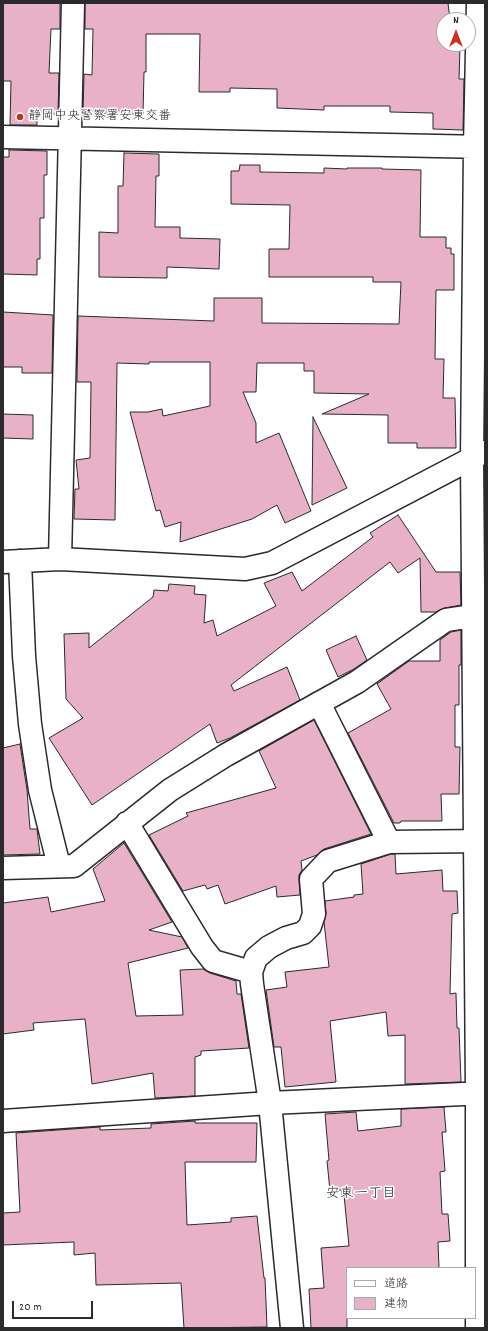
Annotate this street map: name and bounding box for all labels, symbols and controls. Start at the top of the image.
north arrow [436,12,476,52]
text: N [453,13,459,29]
place label: 静岡中央警察署安東交番 [28,109,171,125]
marker: 静岡中央警察署安東交番 [15,112,25,122]
district label: 安東一丁目 [326,1187,396,1203]
legend [346,1267,476,1319]
text: 道路 [384,1276,408,1293]
scale bar [14,1293,95,1319]
text: 建物 [384,1296,408,1313]
text: 20 m [19,1299,42,1316]

